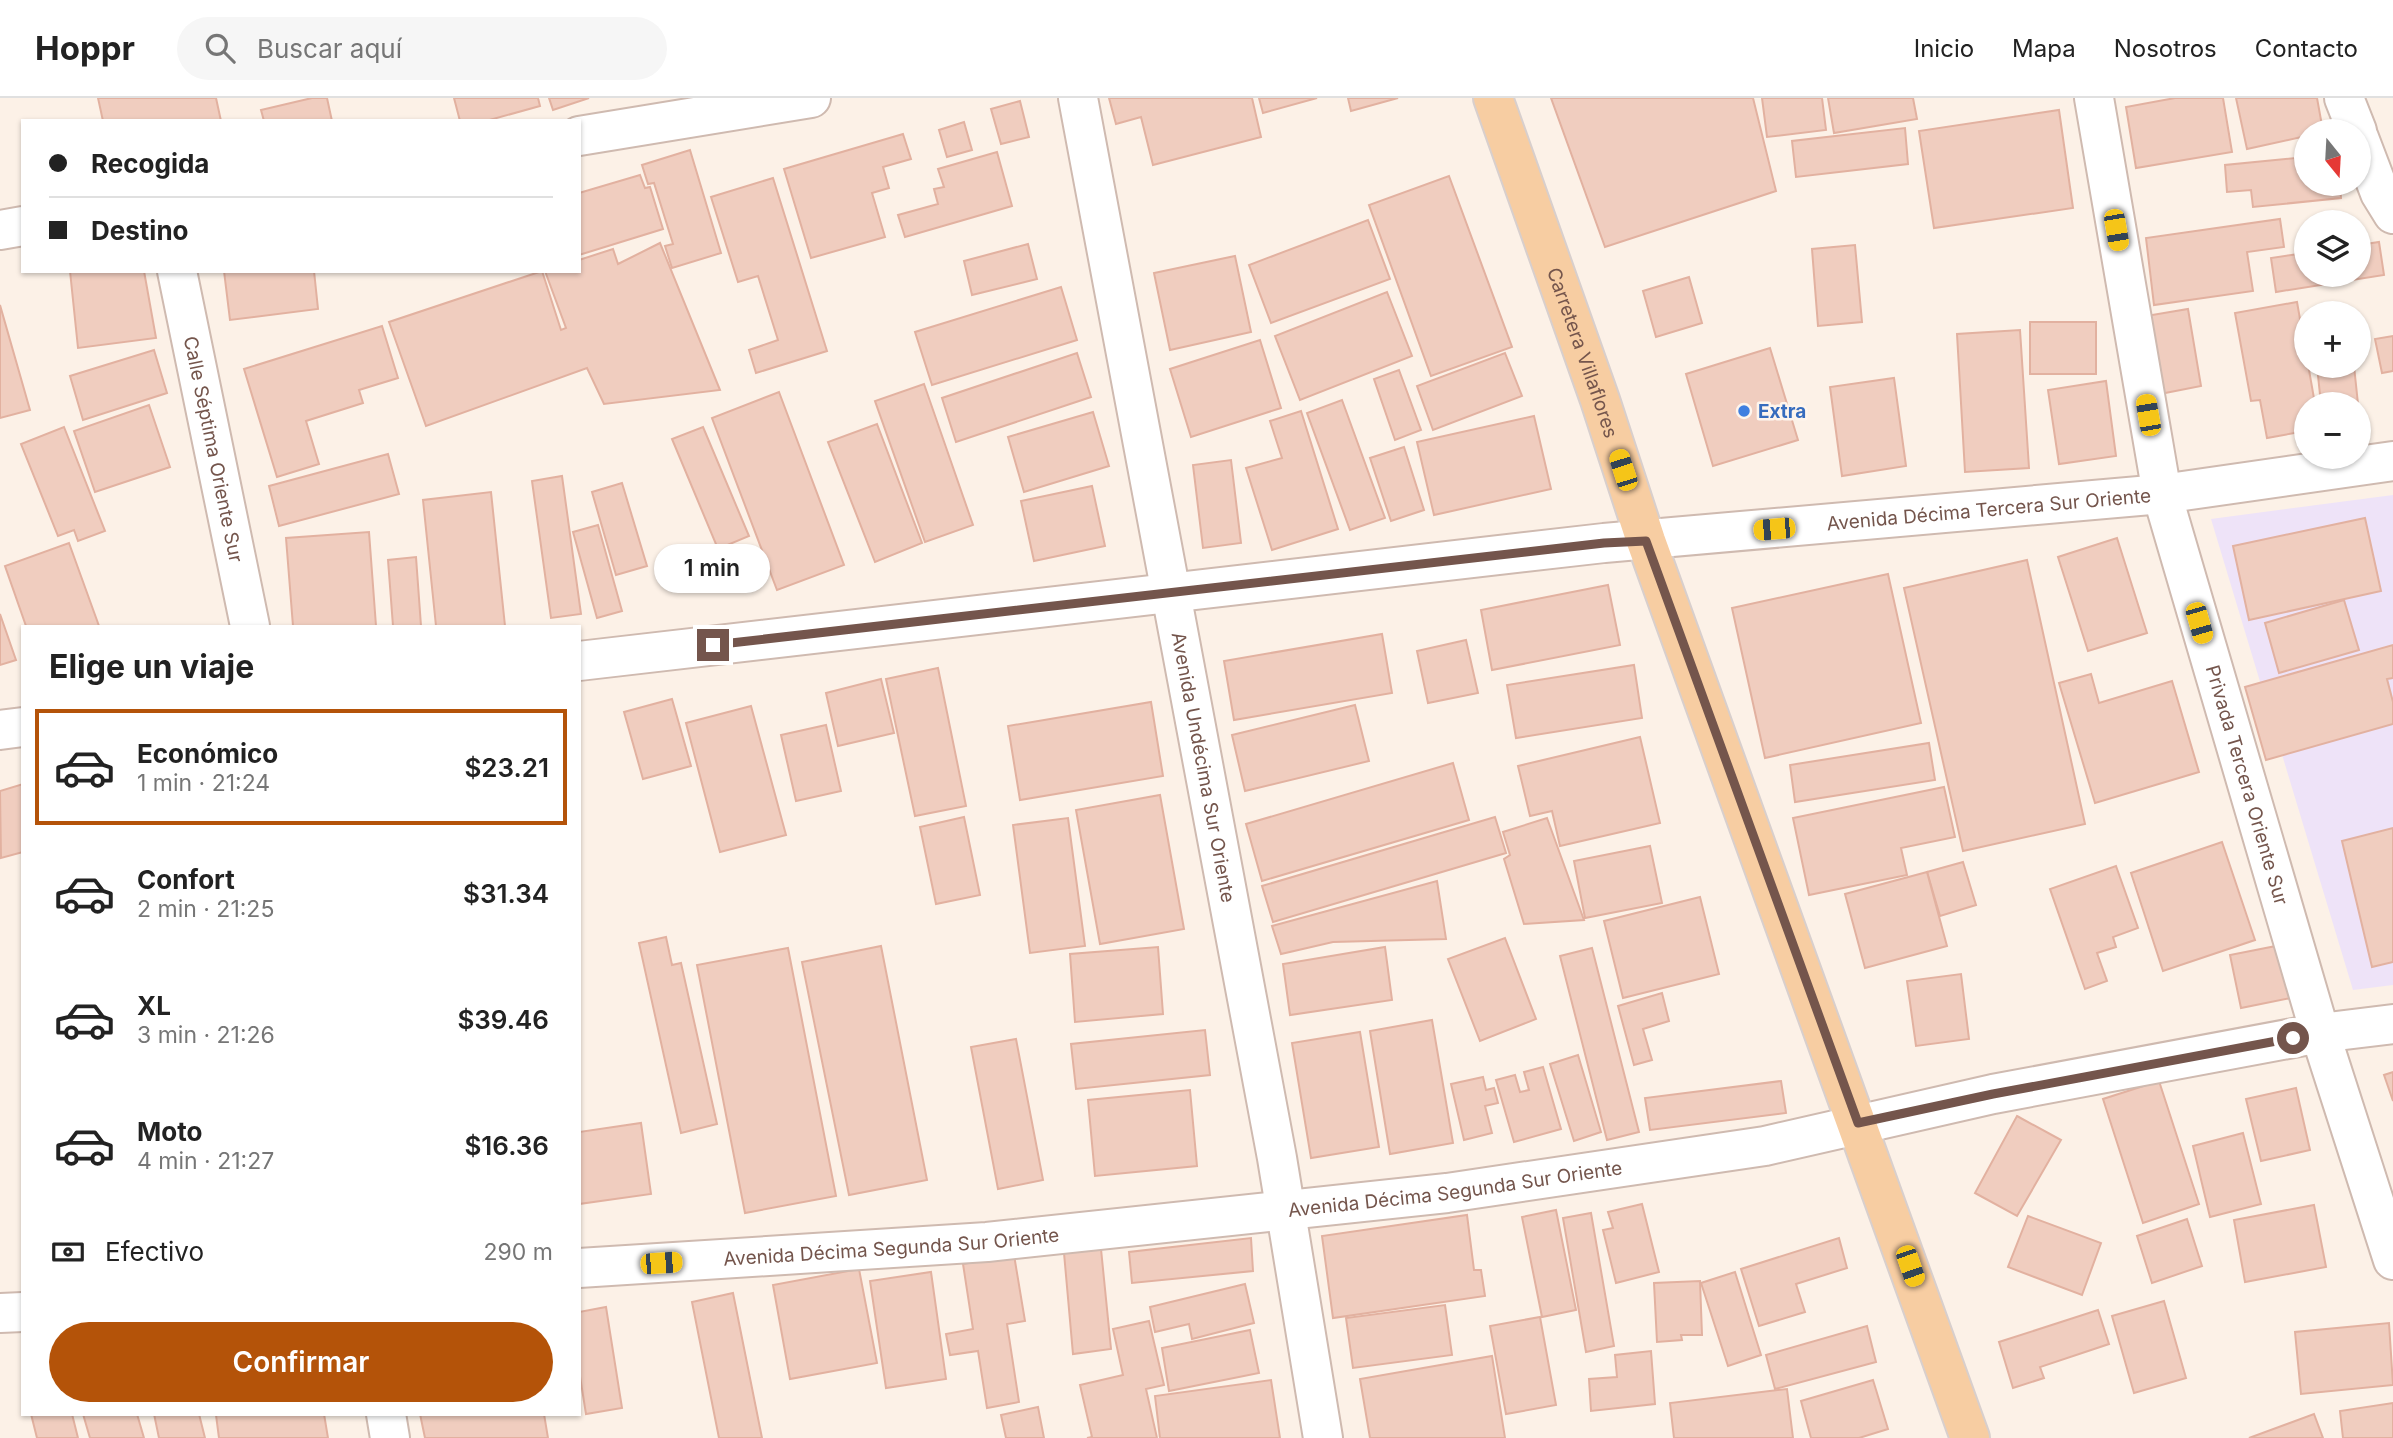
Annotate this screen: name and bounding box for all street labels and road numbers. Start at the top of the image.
street label: Carretera Villaflores [1542,265,1623,441]
street label: Calle Séptima Oriente Sur [179,334,248,565]
street label: Avenida Décima Tercera Sur Oriente [1826,484,2152,535]
street label: Avenida Undécima Sur Oriente [1166,630,1240,905]
street label: Privada Tercera Oriente Sur [2201,662,2293,908]
street label: Avenida Décima Segunda Sur Oriente [1287,1156,1624,1222]
street label: Avenida Décima Segunda Sur Oriente [723,1223,1060,1271]

